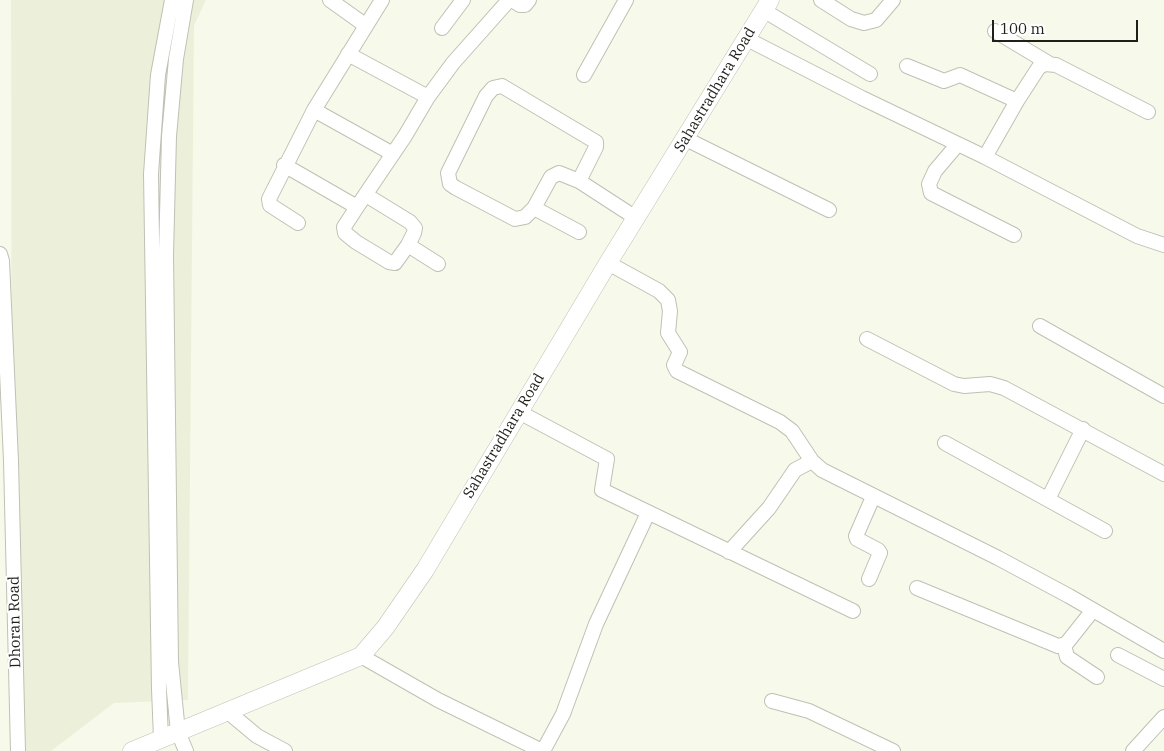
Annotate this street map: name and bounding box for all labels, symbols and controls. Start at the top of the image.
scale bar [994,10,1140,42]
text: 100 m [1000,19,1045,38]
street label: Sahastradhara Road [671,24,759,156]
street label: Sahastradhara Road [460,370,548,502]
street label: Dhoran Road [5,576,25,668]

